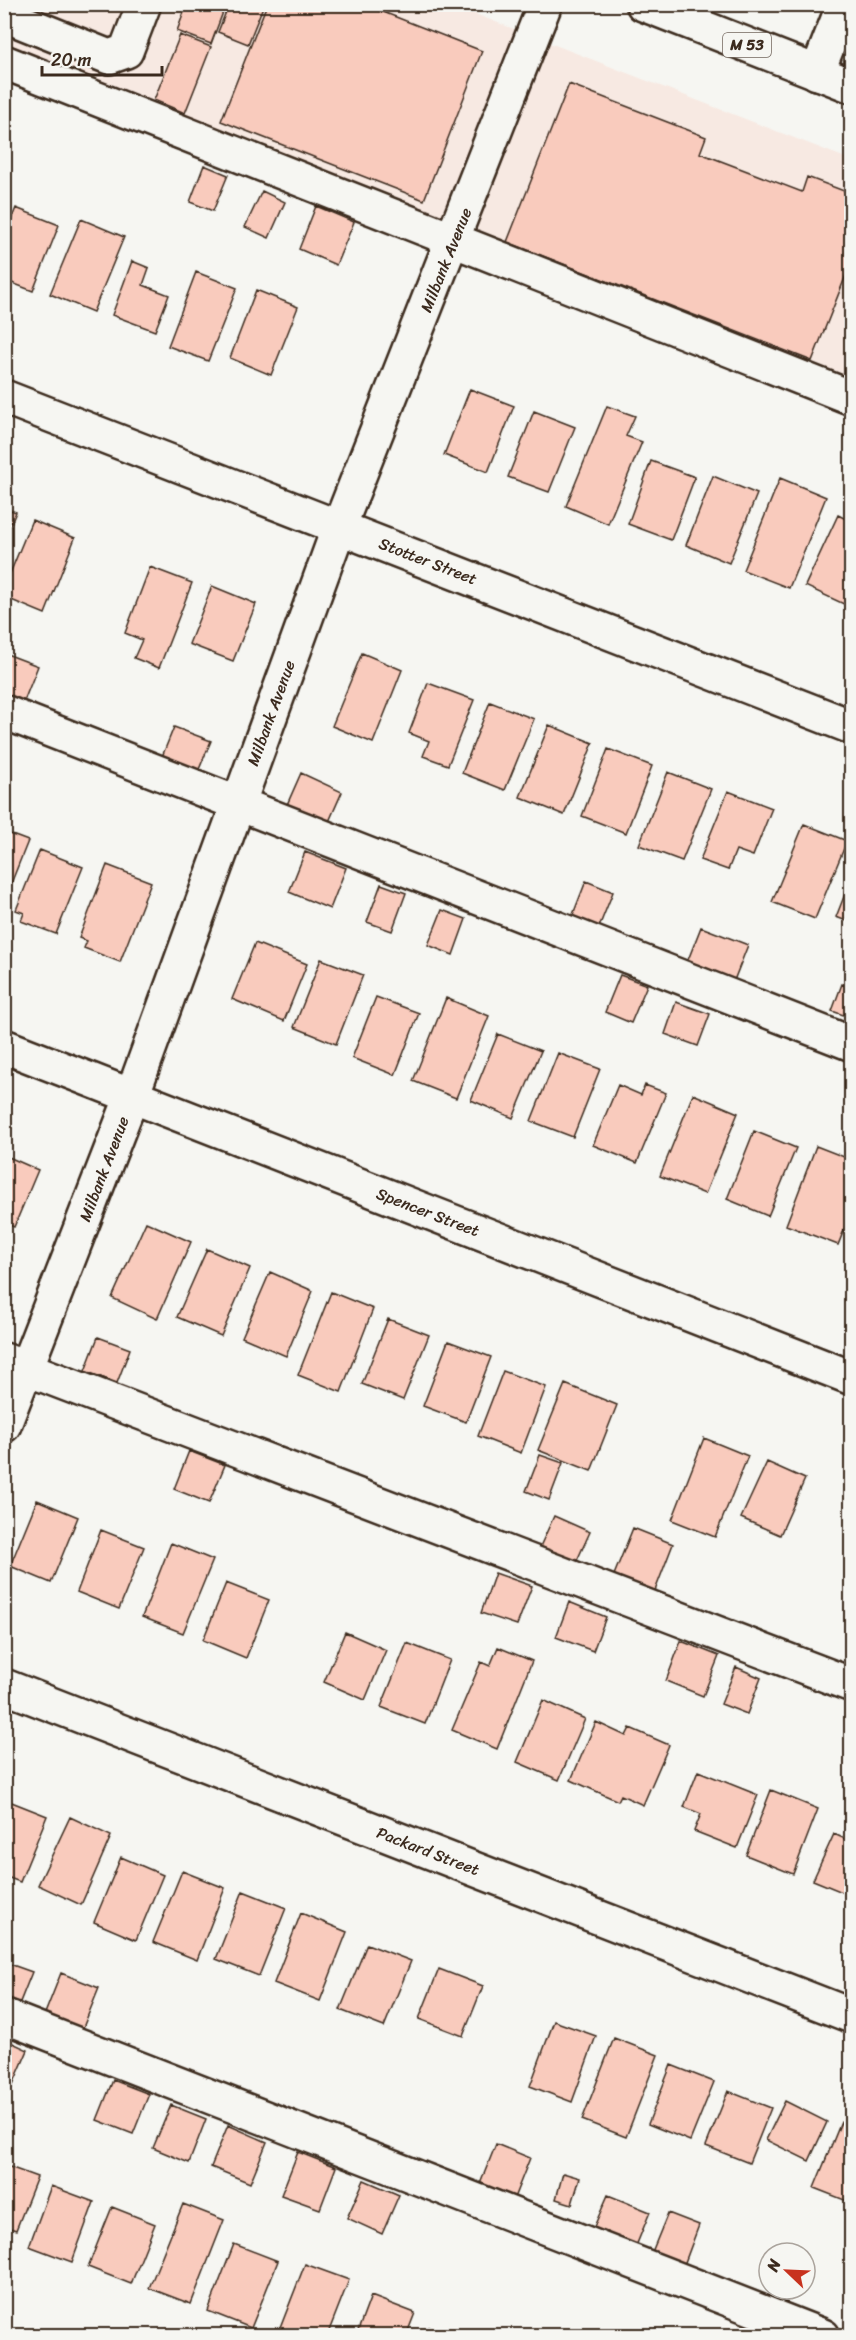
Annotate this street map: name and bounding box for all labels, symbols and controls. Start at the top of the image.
road number: M 53 [723,33,771,57]
scale bar [42,39,162,77]
text: 20 m [51,44,91,76]
street label: Milbank Avenue [412,203,480,317]
street label: Stotter Street [375,529,481,593]
street label: Milbank Avenue [238,656,304,770]
street label: Milbank Avenue [71,1112,137,1226]
street label: Spencer Street [372,1179,484,1245]
street label: Packard Street [372,1818,484,1884]
north arrow [757,2241,817,2301]
text: N [758,2254,790,2277]

